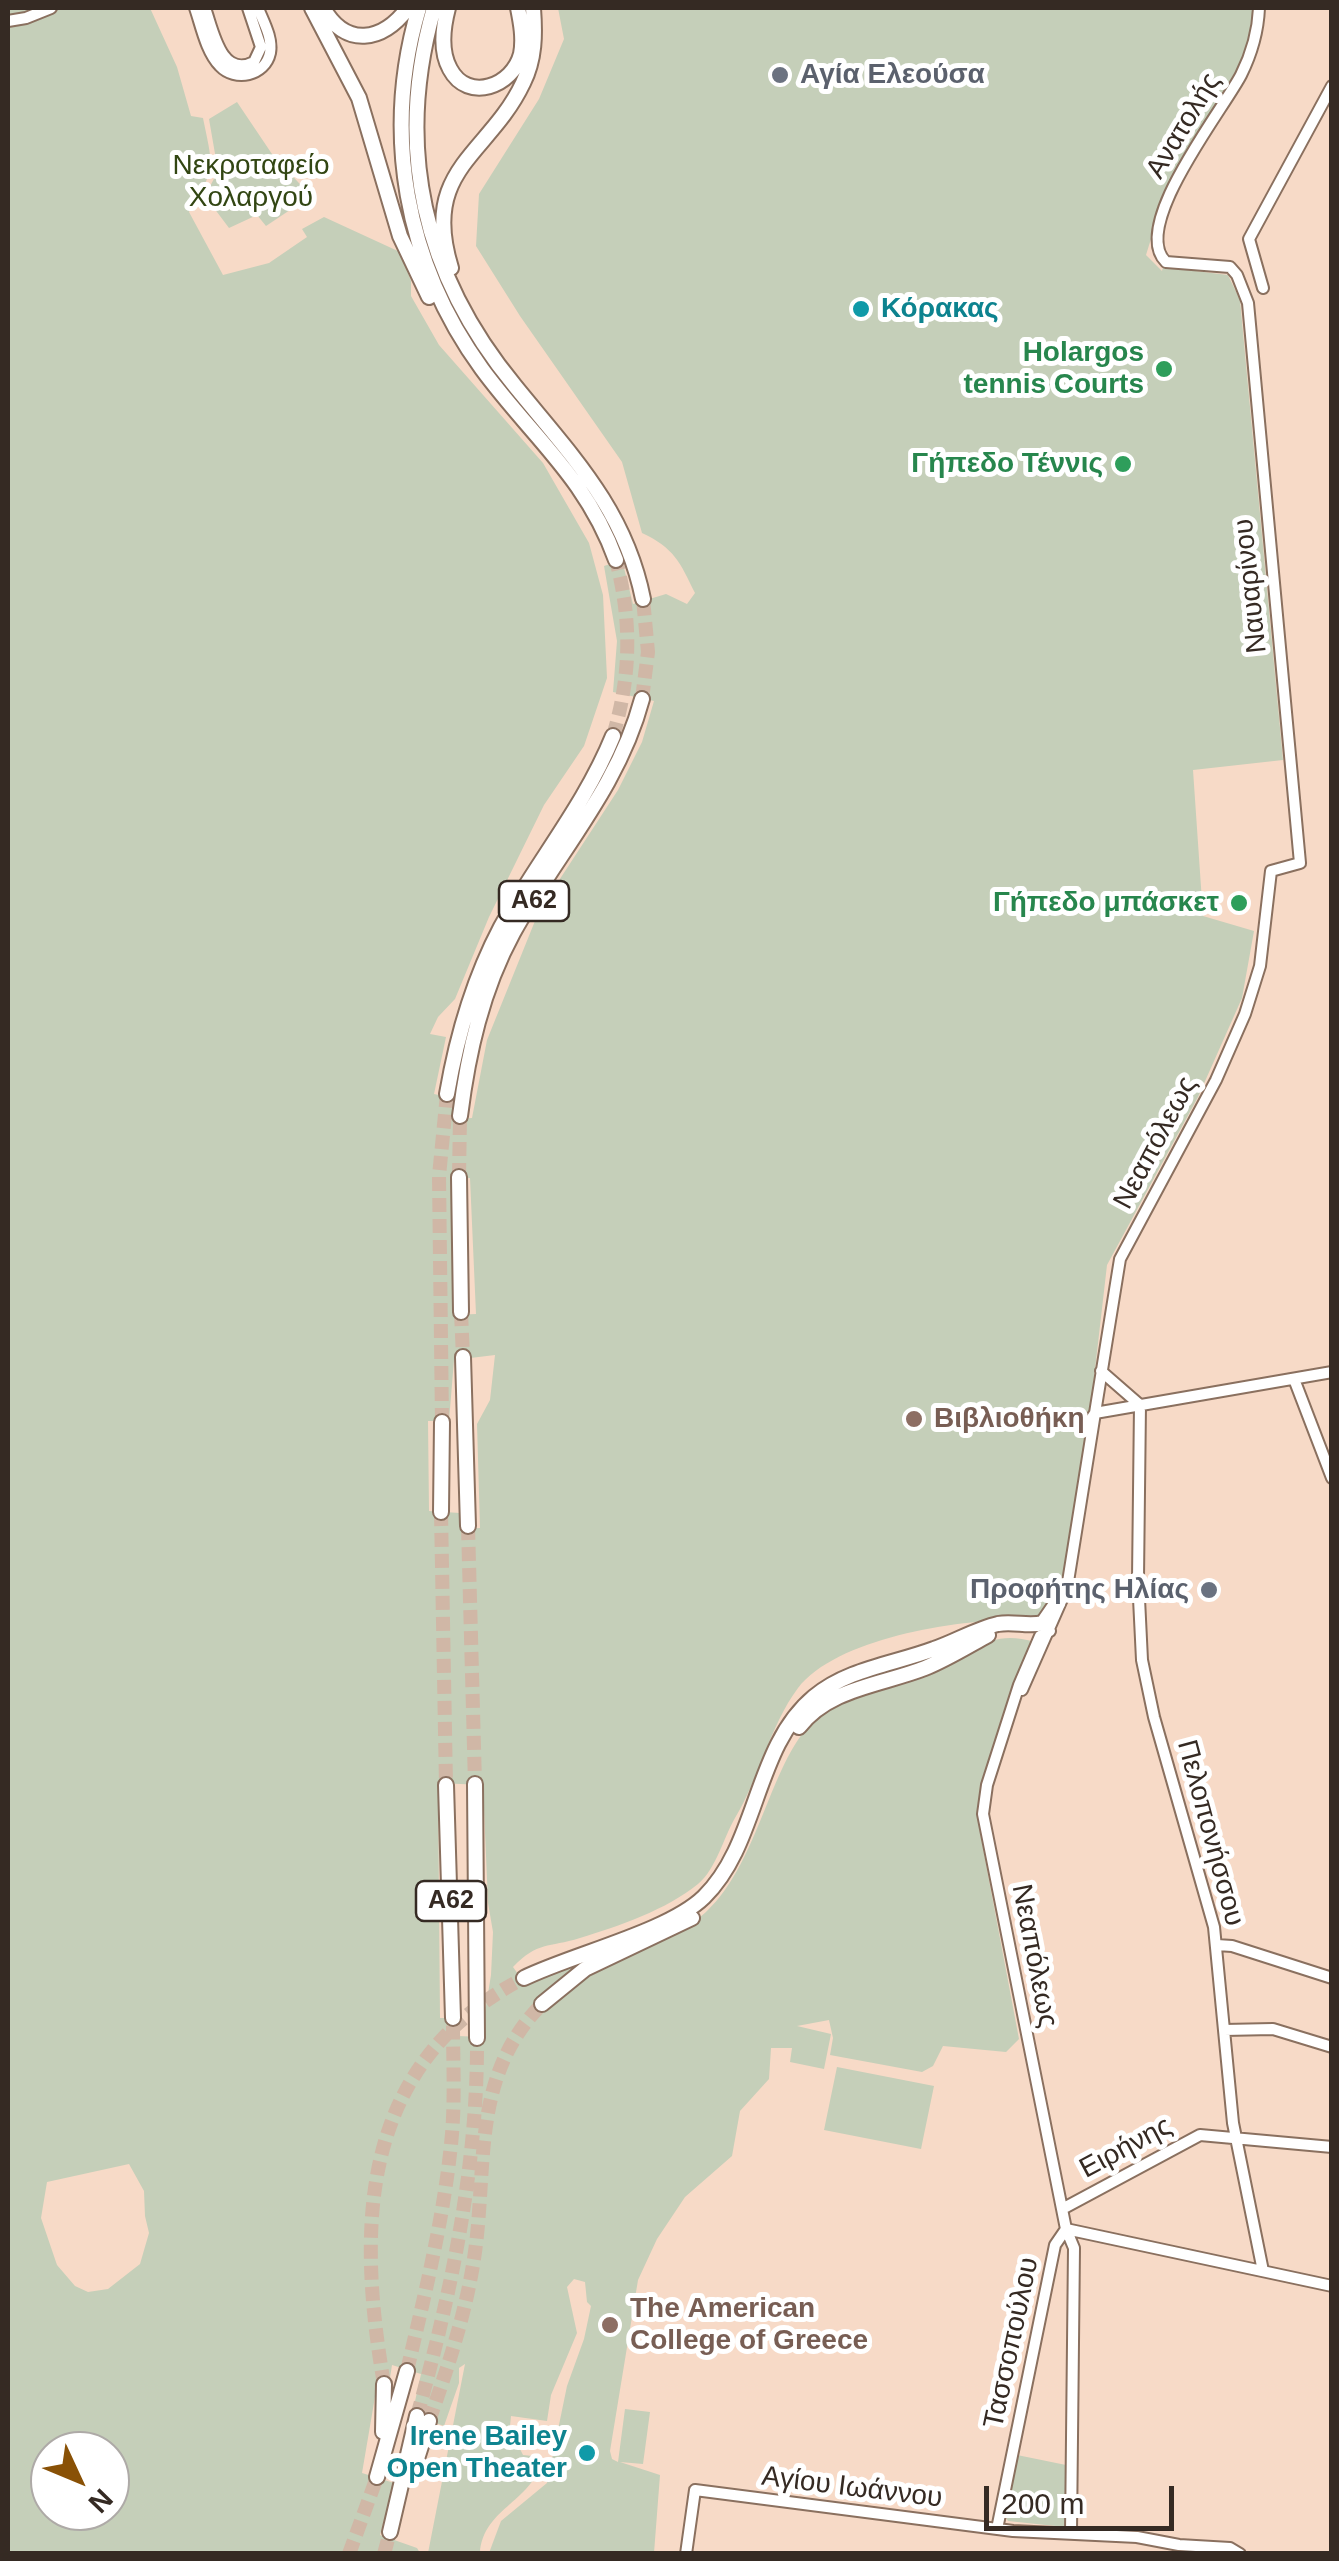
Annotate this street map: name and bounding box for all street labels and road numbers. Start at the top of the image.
street label: Ανατολής [1139,67,1229,185]
street label: Ναυαρίνου [1227,517,1275,655]
road number: Α62 [499,881,569,921]
street label: Νεαπόλεως [1107,1071,1205,1215]
street label: Πελοπονήσσου [1169,1736,1251,1930]
road number: Α62 [416,1881,486,1921]
street label: Νεαπόλεως [1004,1882,1064,2030]
street label: Ειρήνης [1074,2110,1178,2186]
street label: Τασσοπούλου [977,2254,1047,2432]
street label: Αγίου Ιωάννου [760,2460,944,2516]

